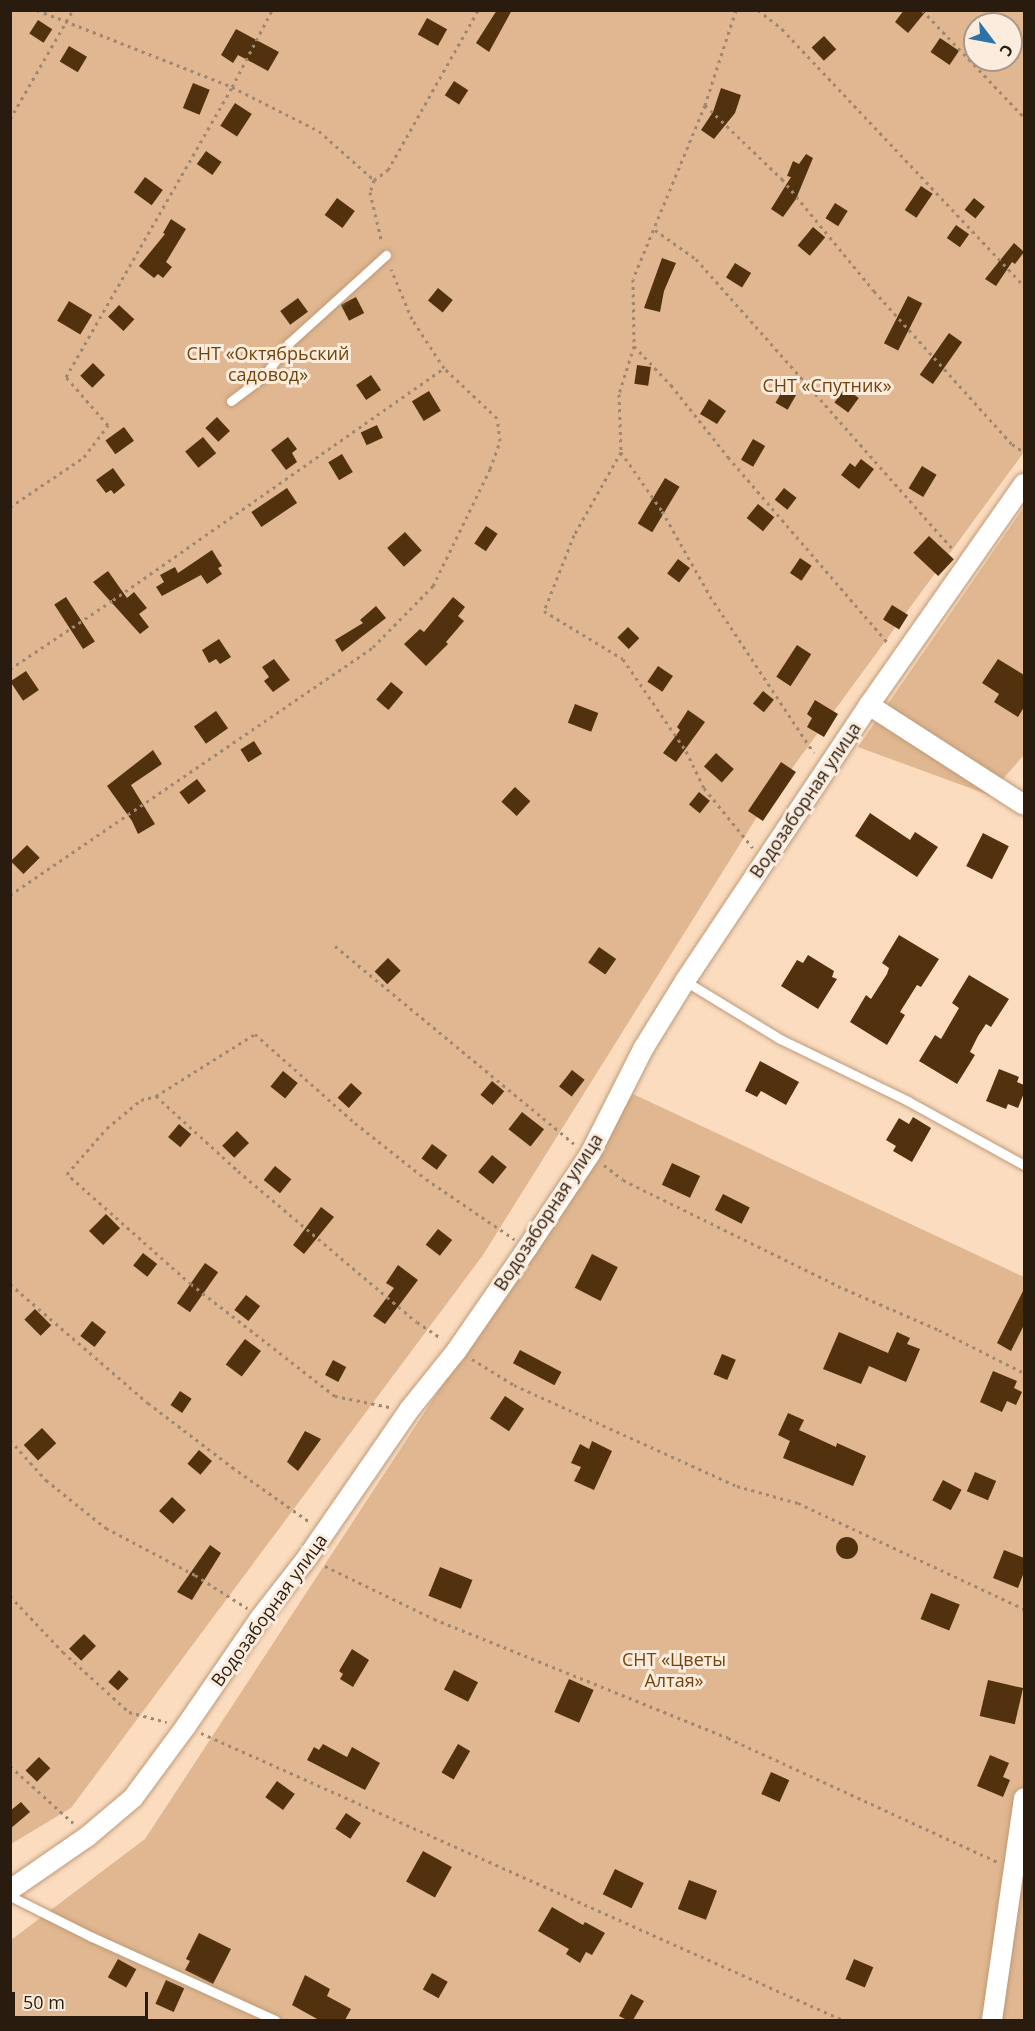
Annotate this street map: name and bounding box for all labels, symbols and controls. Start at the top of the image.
north arrow [963,12,1023,72]
text: С [995,40,1019,61]
park label: СНТ «Октябрьский садовод» [186,343,350,386]
park label: СНТ «Спутник» [762,374,892,396]
street label: Водозаборная улица [745,718,865,882]
street label: Водозаборная улица [489,1129,607,1295]
street label: Водозаборная улица [206,1530,332,1690]
park label: СНТ «Цветы Алтая» [622,1649,726,1692]
scale bar [15,1980,152,2018]
text: 50 m [23,1990,65,2014]

